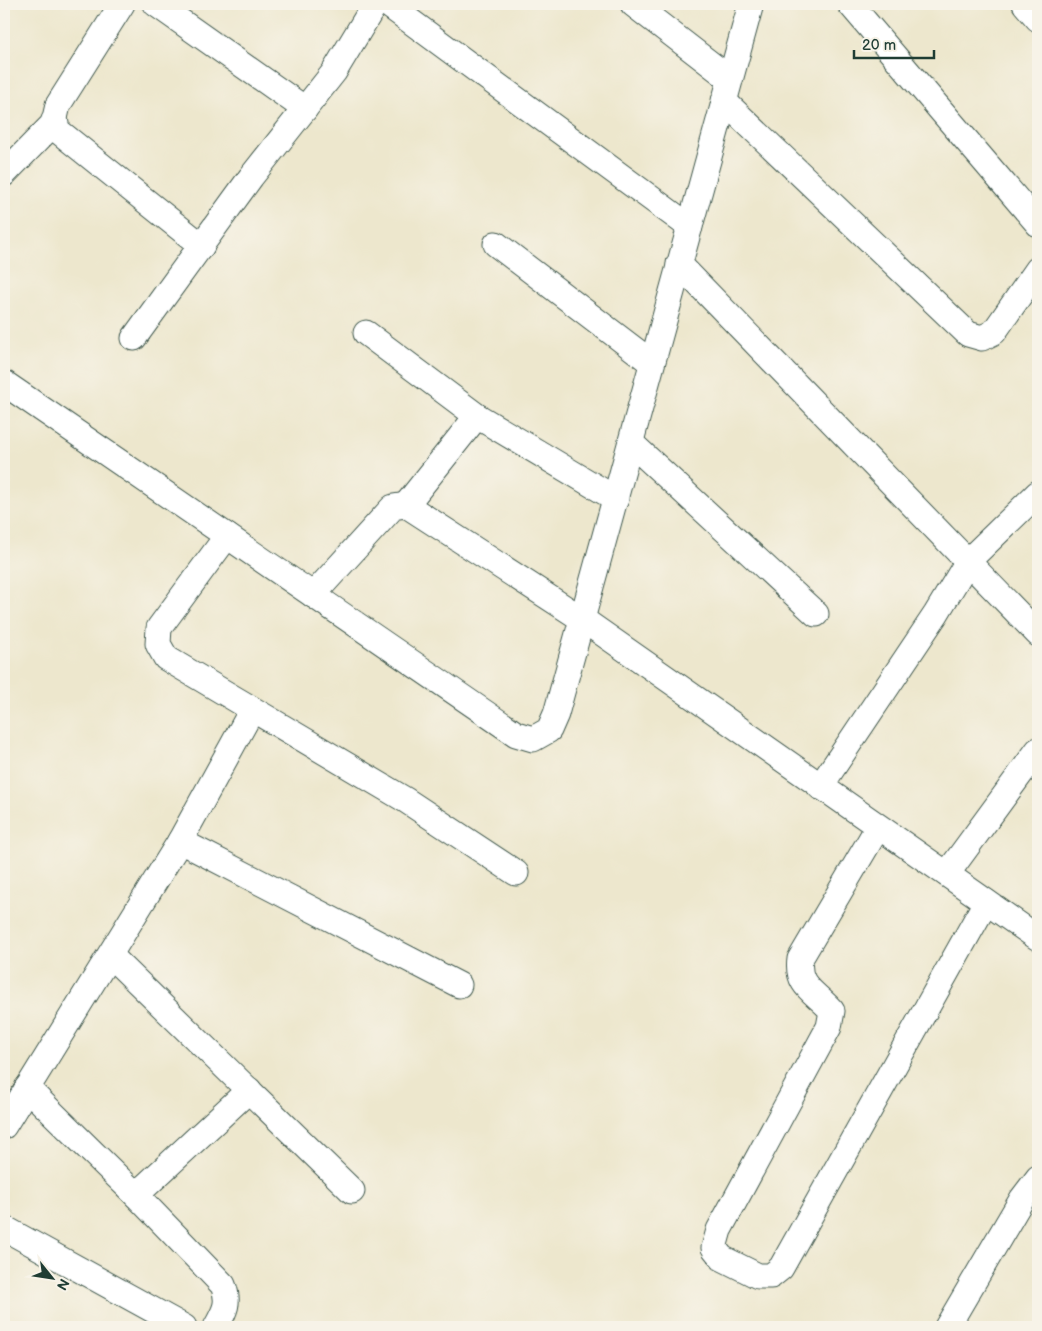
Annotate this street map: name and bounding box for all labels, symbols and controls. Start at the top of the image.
scale bar [854,28,934,60]
text: 20 m [862,36,896,55]
north arrow [28,1254,78,1304]
text: N [53,1275,73,1293]

